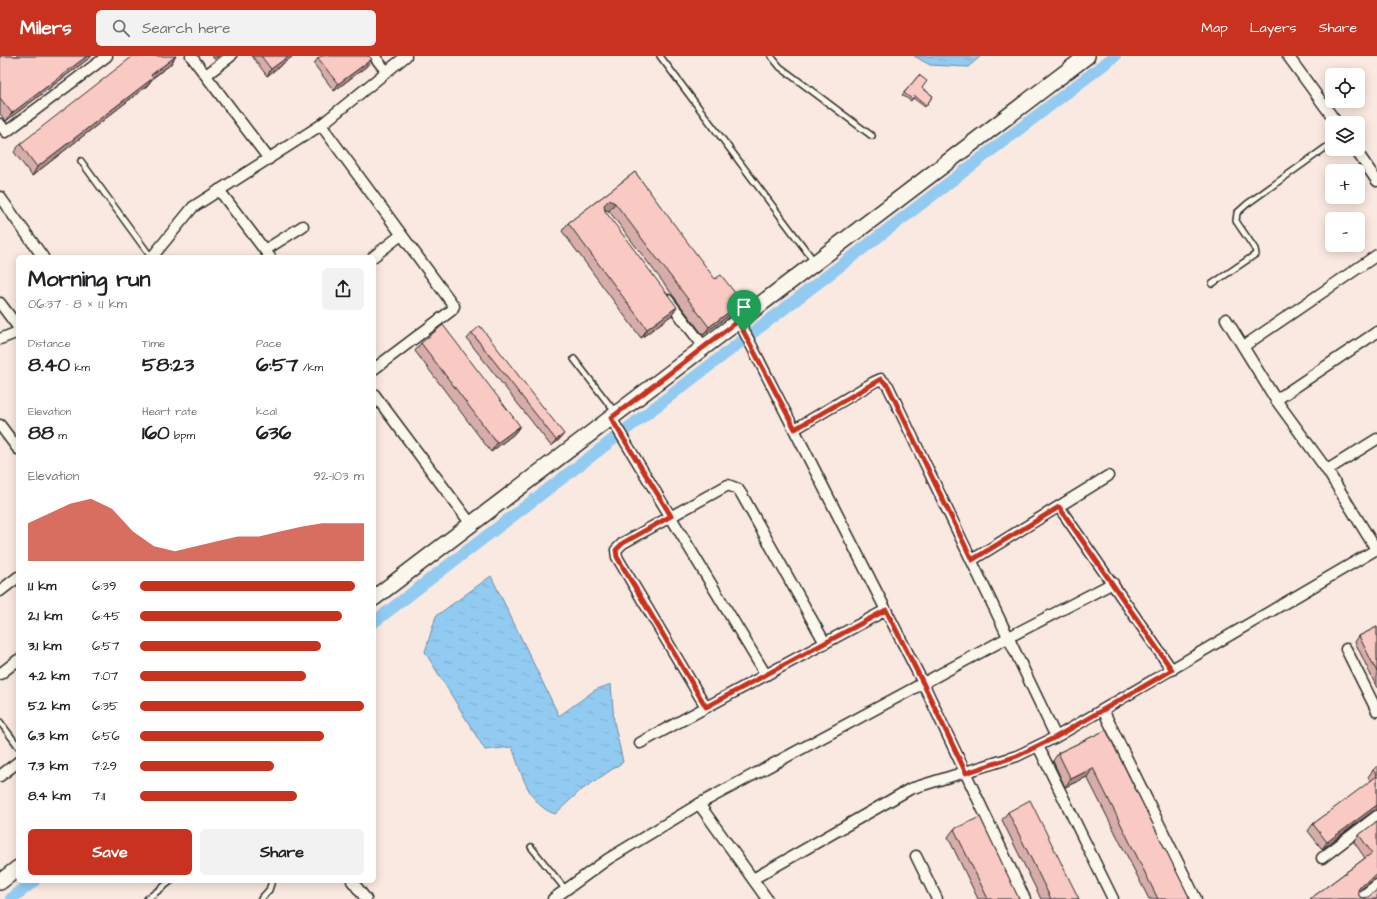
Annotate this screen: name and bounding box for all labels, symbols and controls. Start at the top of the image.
search box [96,10,376,46]
text: Milers [20,15,72,42]
icon: search [110,17,132,39]
text: Search here [142,18,230,39]
text: Map [1201,18,1228,38]
text: Layers [1250,18,1297,38]
text: Share [1319,18,1357,38]
map controls [1325,68,1365,252]
button: locate [1325,68,1365,108]
button: layers [1325,116,1365,156]
button: + [1325,164,1365,204]
button: − [1325,212,1365,252]
text: Morning run [28,264,151,295]
button: share [322,268,364,310]
pin [727,290,761,331]
text: 06:37 · 8 × 1.1 km [28,295,127,313]
icon: arrive [733,296,755,318]
text: Distance [28,336,71,351]
text: Time [142,336,165,351]
text: Pace [256,336,282,351]
text: 8.40 [28,351,70,379]
text: 58:23 [142,351,194,379]
text: 6:57 [256,351,298,379]
text: km [70,360,90,375]
text: /km [298,360,323,375]
text: Elevation [28,404,71,419]
text: Heart rate [142,404,197,419]
text: kcal [256,404,277,419]
text: 88 [28,419,54,447]
text: 160 [142,419,170,447]
text: 636 [256,419,291,447]
text: m [54,428,67,443]
text: bpm [170,428,195,443]
text: Elevation [28,467,79,485]
text: 92–103 m [313,467,364,485]
text: 1.1 km [28,577,56,595]
text: 6:39 [92,577,116,595]
text: 2.1 km [28,607,62,625]
text: 6:45 [92,607,120,625]
text: 3.1 km [28,637,61,655]
text: 6:57 [92,637,120,655]
text: 4.2 km [28,667,69,685]
text: 7:07 [92,667,118,685]
text: 5.2 km [28,697,70,715]
text: 6:35 [92,697,118,715]
text: 6.3 km [28,727,68,745]
text: 6:56 [92,727,120,745]
text: 7.3 km [28,757,68,775]
text: 7:29 [92,757,117,775]
text: 8.4 km [28,787,70,805]
text: 7:11 [92,787,106,805]
button: Save [28,829,192,875]
button: Share [200,829,364,875]

